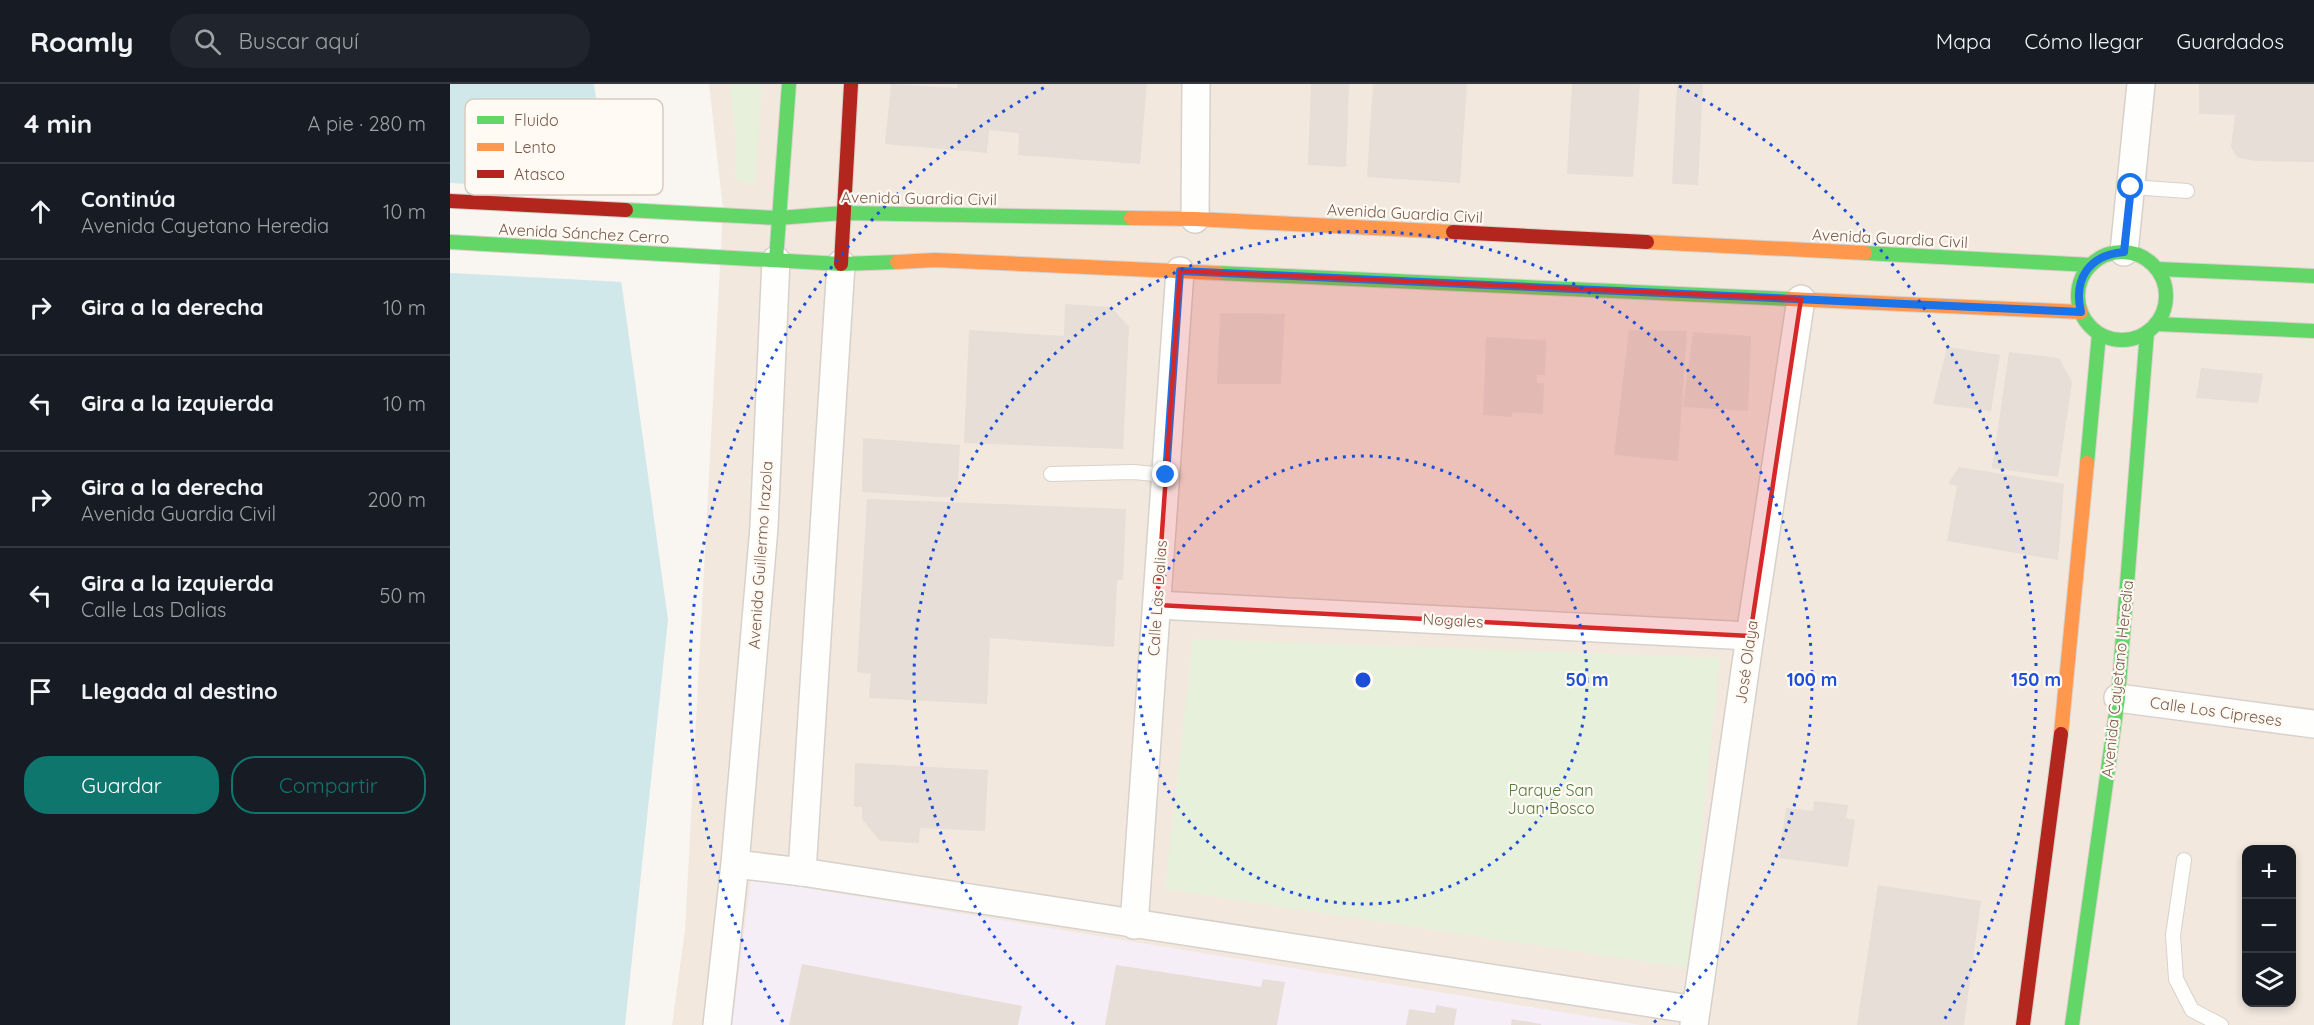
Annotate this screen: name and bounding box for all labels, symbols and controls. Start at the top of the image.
search box [170,14,590,68]
text: Roamly [30,24,134,59]
icon: search [191,25,224,58]
text: Buscar aquí [239,27,359,55]
text: Mapa [1936,28,1991,54]
text: Cómo llegar [2024,28,2143,54]
text: Guardados [2176,28,2284,54]
legend [465,99,663,195]
text: 4 min [24,107,92,140]
text: Fluido [514,110,559,130]
text: A pie · 280 m [308,111,426,136]
text: Lento [514,137,556,157]
text: Atasco [514,164,565,184]
route start [2117,173,2143,199]
text: Continúa [81,185,176,213]
street label: Avenida Guardia Civil [841,187,997,209]
icon: ahead [24,195,57,228]
text: 10 m [383,199,426,224]
street label: Avenida Guardia Civil [1327,199,1483,227]
text: Avenida Cayetano Heredia [81,213,329,238]
street label: Avenida Sánchez Cerro [498,219,670,247]
street label: Avenida Guardia Civil [1812,224,1968,252]
icon: right [24,291,57,324]
text: Gira a la derecha [81,293,264,321]
text: 10 m [383,295,426,320]
icon: left [24,387,57,420]
text: Gira a la izquierda [81,389,274,417]
text: 10 m [383,391,426,416]
street label: Avenida Guillermo Irazola [743,460,777,650]
route end [1152,461,1178,487]
text: Gira a la derecha [81,473,264,501]
icon: right [24,483,57,516]
text: 200 m [367,487,426,512]
text: Avenida Guardia Civil [81,501,276,526]
street label: Calle Las Dalias [1143,539,1171,657]
text: Gira a la izquierda [81,569,274,597]
icon: left [24,579,57,612]
street label: Avenida Cayetano Heredia [2097,579,2137,779]
text: 50 m [380,583,426,608]
text: Calle Las Dalias [81,597,226,622]
street label: Nogales [1422,608,1484,632]
street label: José Olaya [1730,619,1762,705]
text: 50 m [1565,668,1609,691]
text: 100 m [1787,668,1837,691]
text: 150 m [2011,668,2061,691]
centre of rings [1353,670,1373,690]
icon: arrive [24,675,57,708]
text: Llegada al destino [81,677,278,705]
street label: Calle Los Cipreses [2149,692,2283,730]
button: Guardar [24,756,219,814]
button: Compartir [231,756,426,814]
park label: Parque San Juan Bosco [1507,780,1595,818]
map controls [2242,845,2296,1007]
button: + [2242,845,2296,899]
button: − [2242,899,2296,953]
button: layers [2242,953,2296,1007]

